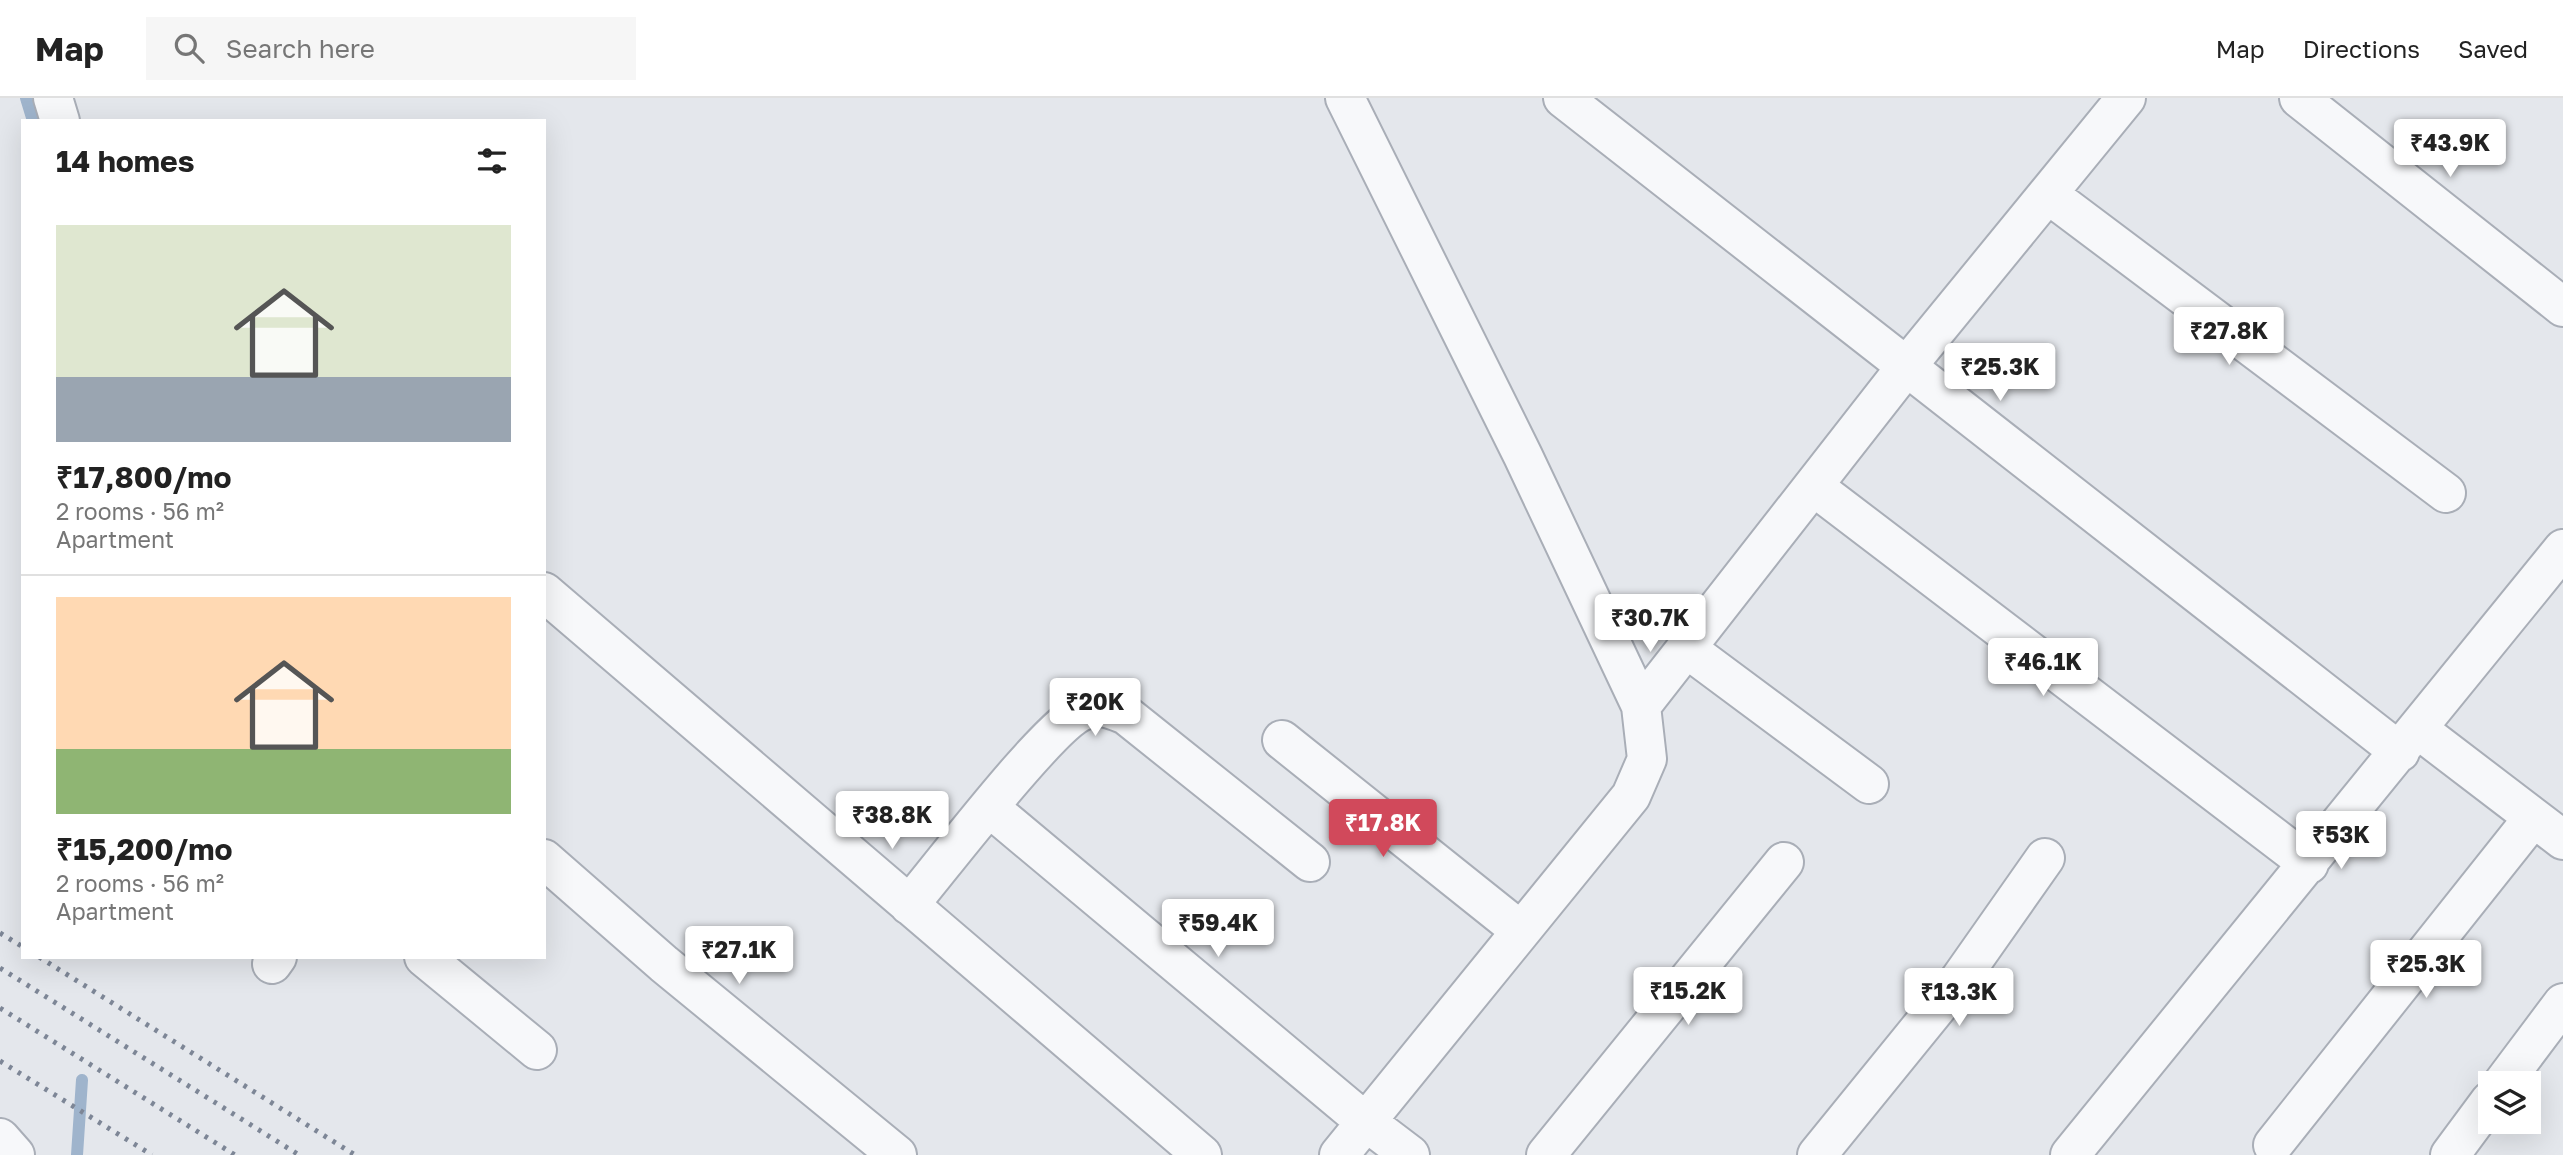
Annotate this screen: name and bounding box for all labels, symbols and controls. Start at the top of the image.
search box [146,17,636,80]
text: Map [35,29,104,68]
icon: search [170,29,208,67]
text: Search here [226,33,375,64]
text: Map [2216,34,2265,63]
text: Directions [2303,34,2420,63]
text: Saved [2458,34,2528,63]
pin: ₹43.9K [2393,120,2507,179]
text: ₹43.9K [2410,128,2490,156]
icon: filters [473,142,511,180]
text: 14 homes [56,143,195,179]
icon: home [221,270,347,396]
pin: ₹27.8K [2172,308,2286,367]
text: ₹27.8K [2190,316,2268,344]
pin: ₹25.3K [1943,344,2057,403]
text: ₹25.3K [1960,352,2040,380]
text: ₹17,800/mo [56,459,231,495]
text: 2 rooms · 56 m² [56,497,224,525]
text: Apartment [56,525,174,553]
pin: ₹30.7K [1593,594,1707,654]
text: ₹30.7K [1611,603,1689,631]
pin: ₹46.1K [1986,638,2100,698]
icon: home [221,642,347,768]
text: ₹46.1K [2004,647,2082,675]
pin: ₹20K [1054,678,1136,738]
text: ₹20K [1066,687,1124,715]
pin: ₹38.8K [835,792,949,851]
text: ₹38.8K [852,800,932,828]
pin: ₹17.8K [1326,800,1440,859]
text: ₹17.8K [1345,808,1421,836]
pin: ₹53K [2300,812,2382,871]
text: ₹53K [2312,820,2370,848]
text: ₹15,200/mo [56,831,232,867]
text: 2 rooms · 56 m² [56,869,224,897]
text: Apartment [56,897,174,925]
pin: ₹59.4K [1161,900,1275,959]
text: ₹59.4K [1178,908,1258,936]
pin: ₹27.1K [682,926,796,986]
text: ₹27.1K [701,935,777,963]
pin: ₹25.3K [2369,940,2483,1000]
text: ₹25.3K [2386,949,2466,977]
pin: ₹15.2K [1631,968,1745,1027]
pin: ₹13.3K [1902,968,2016,1028]
text: ₹15.2K [1649,976,1727,1004]
text: ₹13.3K [1920,977,1998,1005]
map controls [2478,1071,2541,1134]
button: layers [2478,1071,2541,1134]

